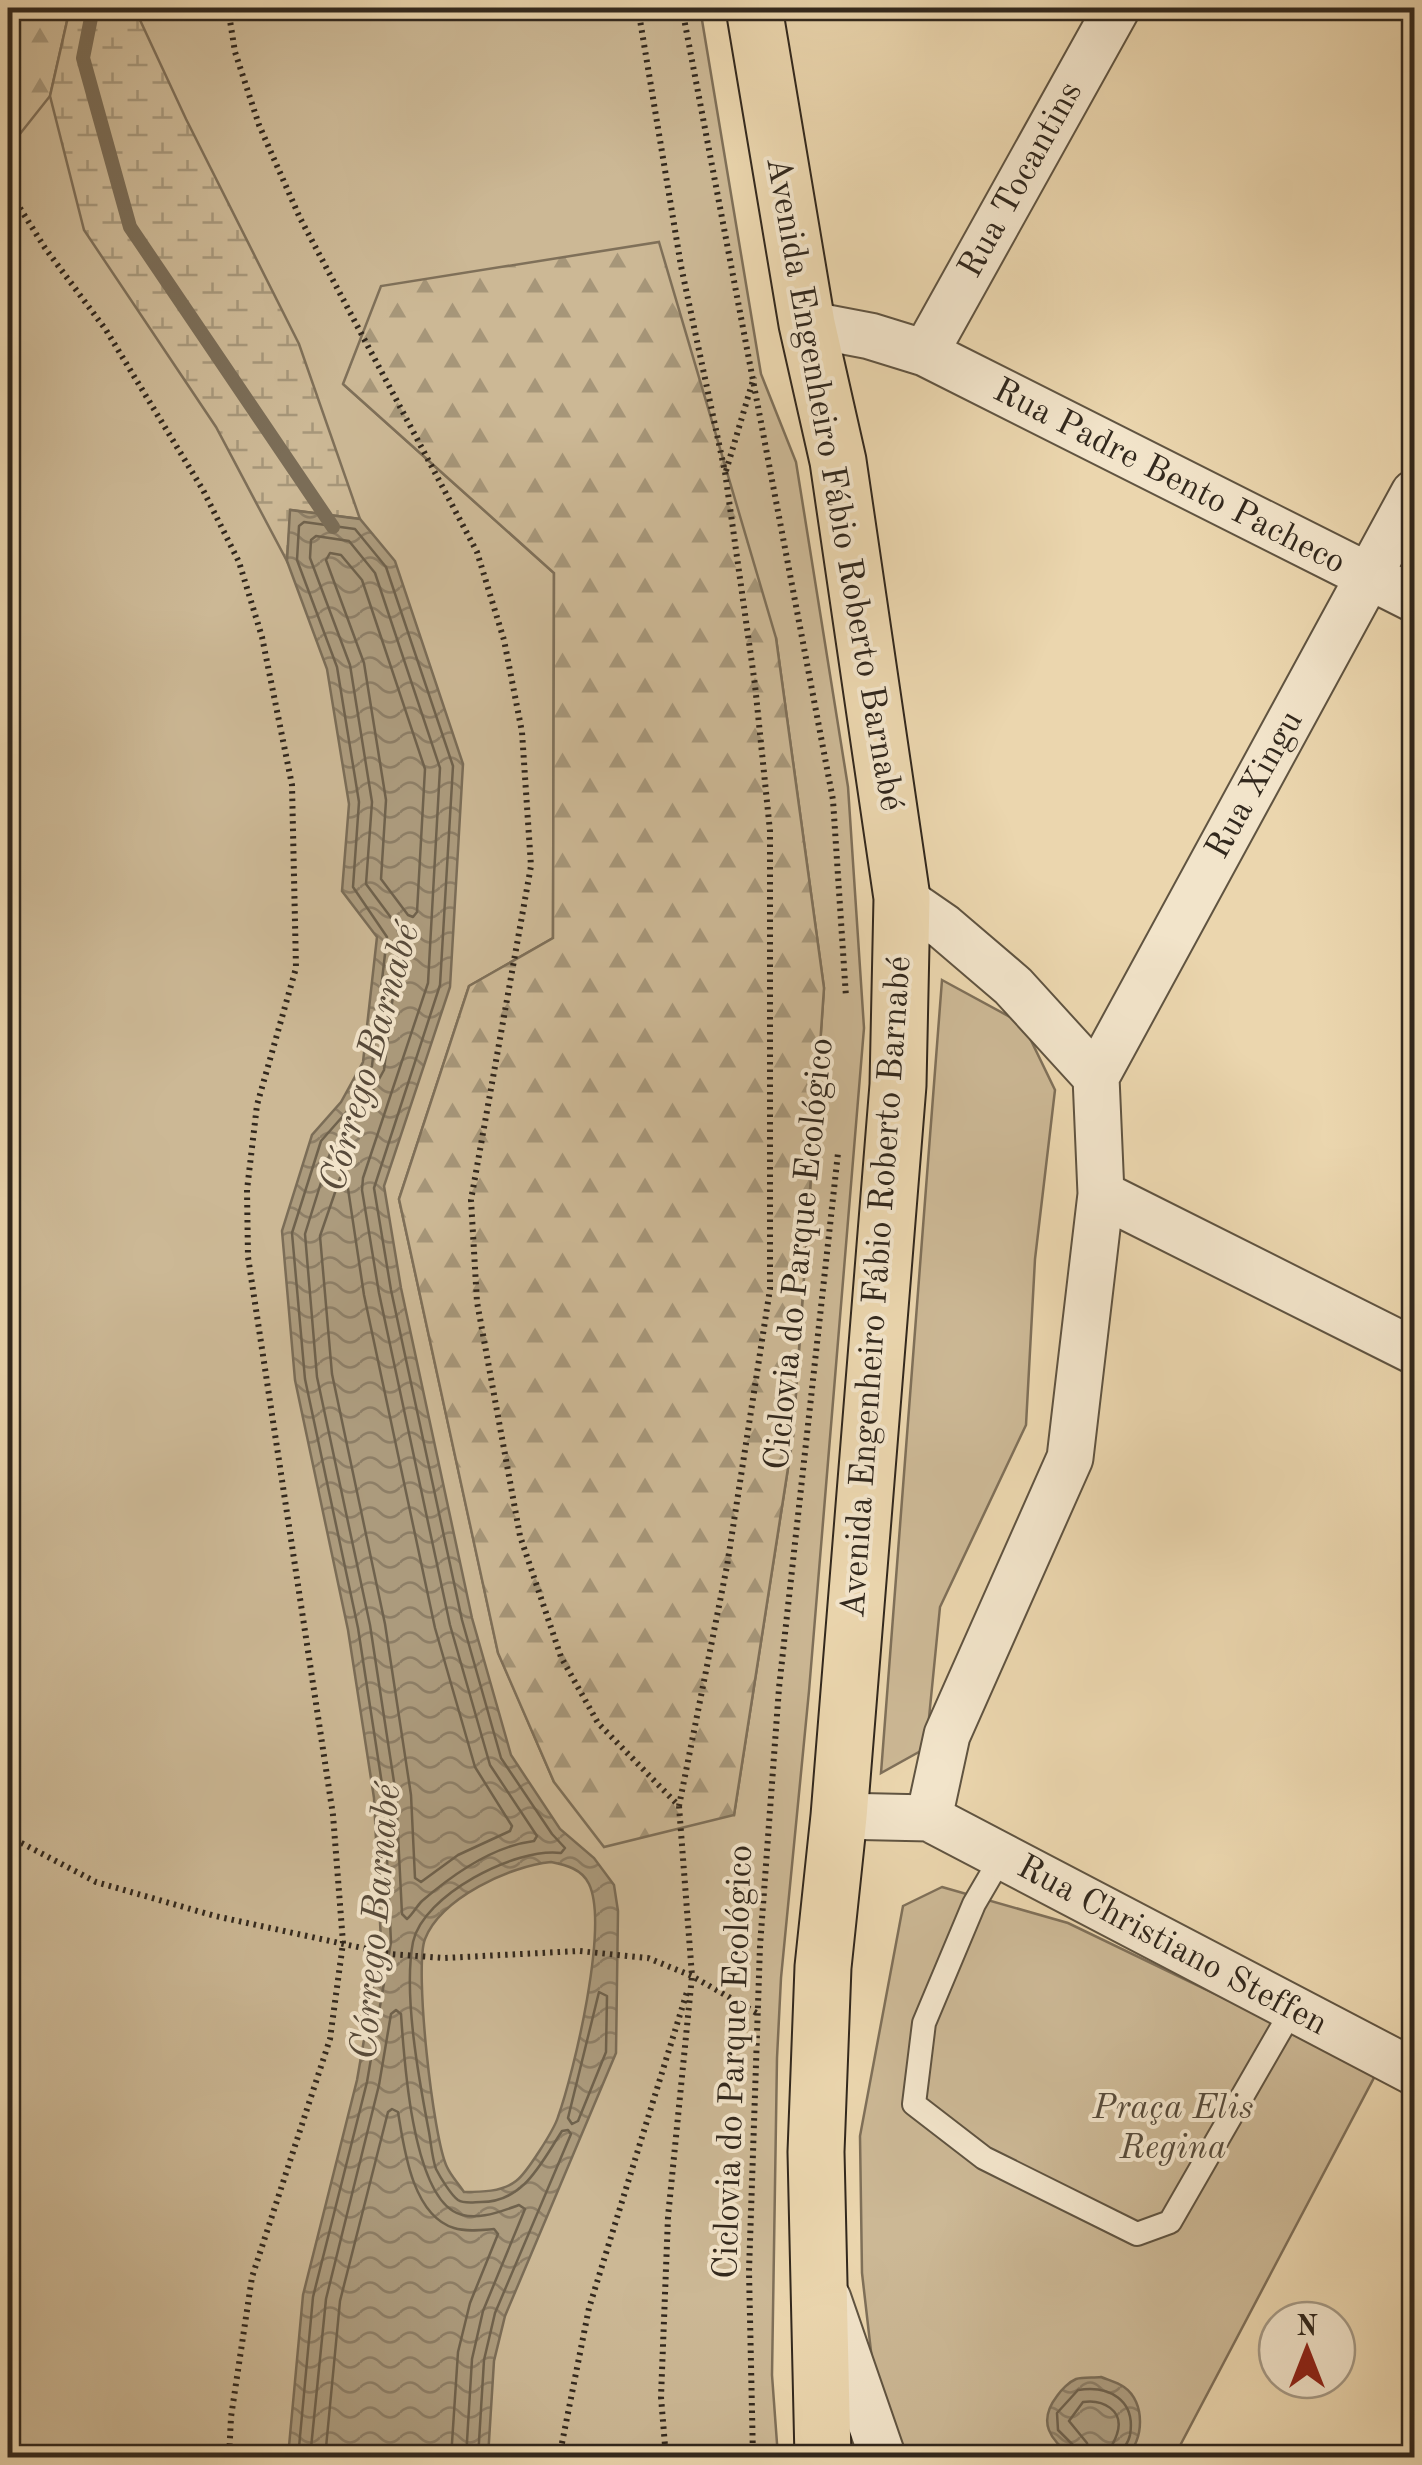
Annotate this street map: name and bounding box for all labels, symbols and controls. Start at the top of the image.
street label: Rua Tocantins [953,76,1089,284]
street label: Avenida Engenheiro Fábio Roberto Barnabé [759,154,909,814]
street label: Rua Padre Bento Pacheco [987,373,1351,581]
street label: Rua Xingu [1200,705,1310,865]
water label: Córrego Barnabé [315,917,428,1196]
street label: Avenida Engenheiro Fábio Roberto Barnabé [836,955,918,1619]
street label: Ciclovia do Parque Ecológico [760,1036,840,1472]
water label: Córrego Barnabé [346,1779,408,2061]
street label: Ciclovia do Parque Ecológico [709,1844,759,2280]
street label: Rua Christiano Steffen [1011,1849,1333,2043]
park label: Praça Elis Regina [1091,2091,1254,2166]
north arrow [1257,2300,1357,2400]
text: N [1296,2314,1318,2342]

